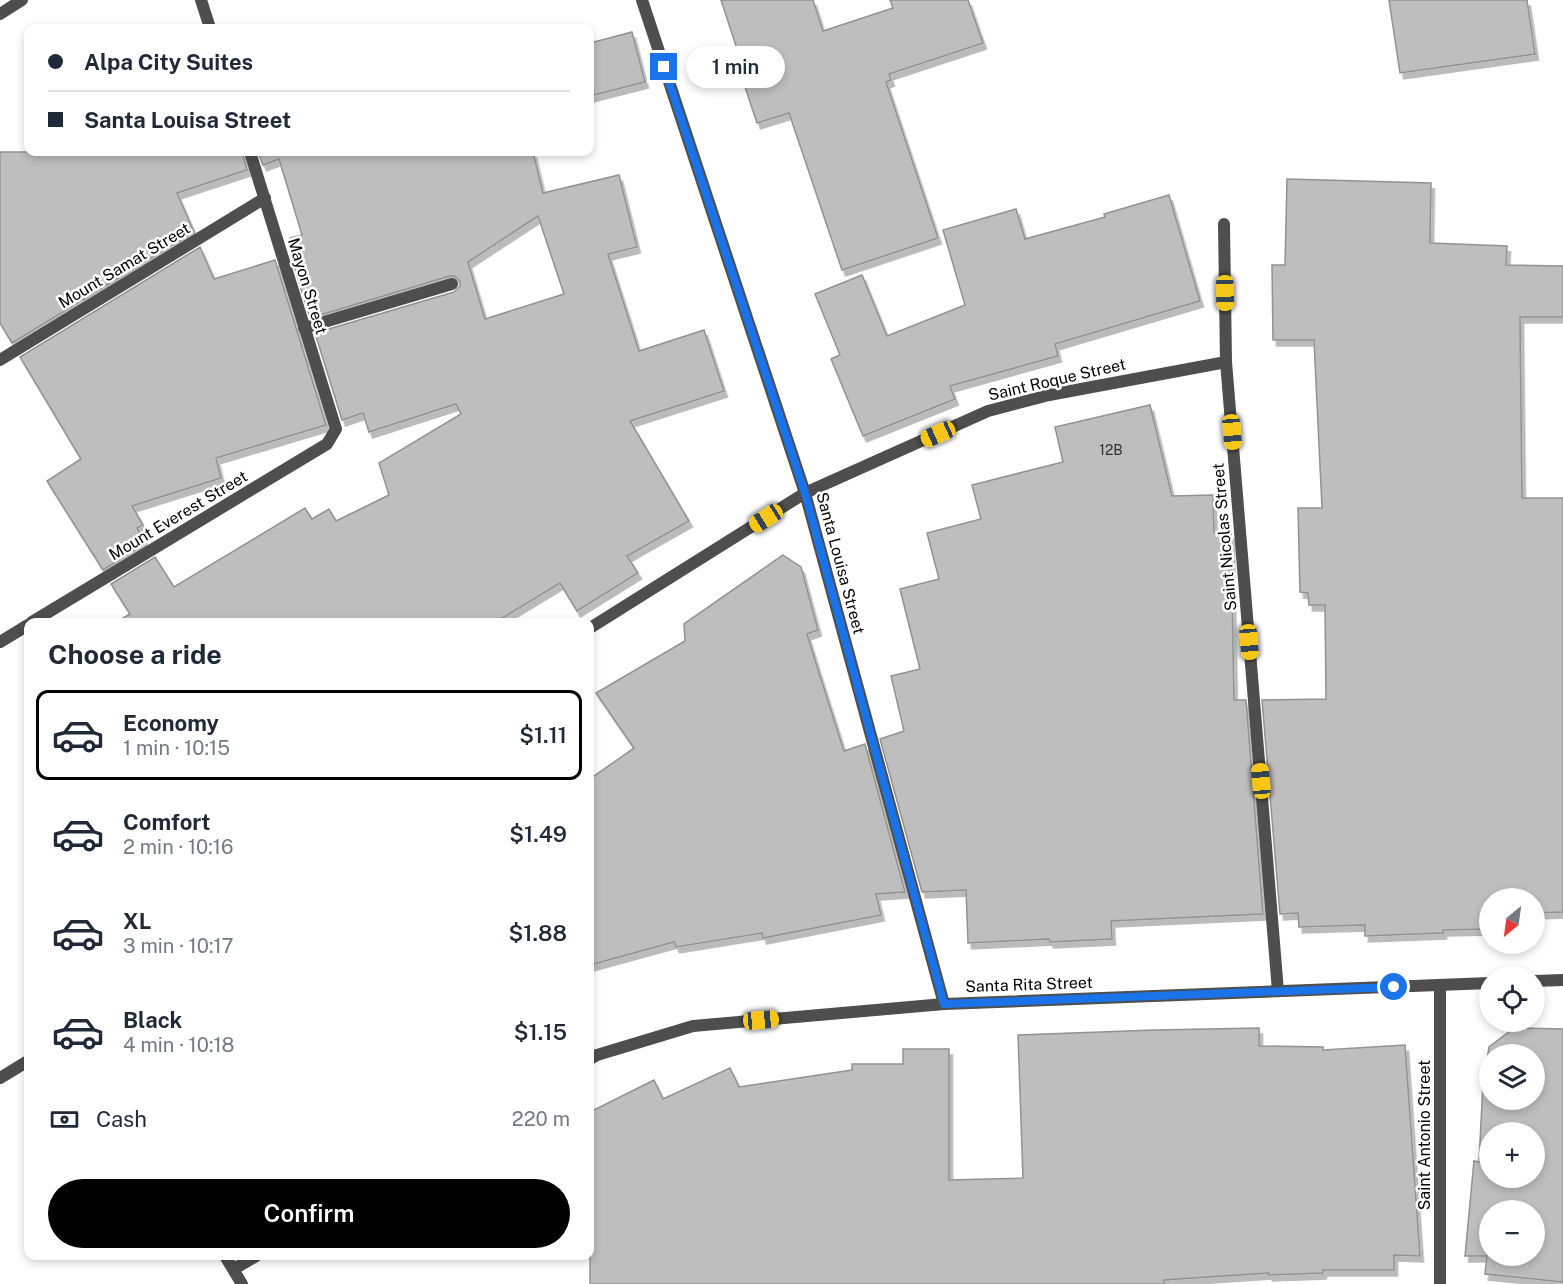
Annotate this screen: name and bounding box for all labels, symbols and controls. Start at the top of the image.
callout: 1 min [685,46,784,88]
text: Alpa City Suites [84,49,253,75]
route end [650,53,677,80]
text: 1 min [712,55,759,79]
text: Santa Louisa Street [84,107,291,133]
street label: Mount Samat Street [55,219,194,312]
street label: Mayon Street [284,236,331,337]
car [1216,275,1234,311]
street label: Saint Roque Street [986,354,1128,405]
car [1221,413,1243,451]
car [918,418,958,450]
house number: 12B [1099,442,1123,458]
street label: Saint Nicolas Street [1209,462,1240,612]
street label: Mount Everest Street [106,467,251,564]
street label: Santa Louisa Street [812,490,869,636]
car [746,501,786,535]
car [1238,623,1260,661]
text: Choose a ride [48,638,222,670]
icon: car [51,708,105,762]
text: Economy [123,710,219,736]
text: $1.11 [519,722,567,748]
text: 1 min · 10:15 [123,736,230,760]
car [1250,762,1272,800]
icon: car [51,807,105,861]
text: Comfort [123,809,210,835]
text: $1.49 [509,821,567,847]
text: 2 min · 10:16 [123,835,233,859]
north arrow [1479,888,1545,954]
map controls [1479,888,1545,1266]
icon: car [51,906,105,960]
text: XL [123,908,151,934]
text: $1.88 [509,920,567,946]
text: 3 min · 10:17 [123,934,234,958]
button: locate [1479,966,1545,1032]
street label: Santa Rita Street [965,973,1093,996]
route start [1380,973,1407,1000]
icon: car [51,1005,105,1059]
text: Black [123,1007,182,1033]
car [742,1009,780,1031]
text: $1.15 [514,1019,567,1045]
text: 4 min · 10:18 [123,1033,235,1057]
button: layers [1479,1044,1545,1110]
street label: Saint Antonio Street [1415,1060,1434,1210]
icon: cash [48,1103,81,1136]
text: Cash [96,1106,147,1132]
text: 220 m [512,1107,570,1131]
button: + [1479,1122,1545,1188]
button: Confirm [48,1179,570,1248]
button: − [1479,1200,1545,1266]

